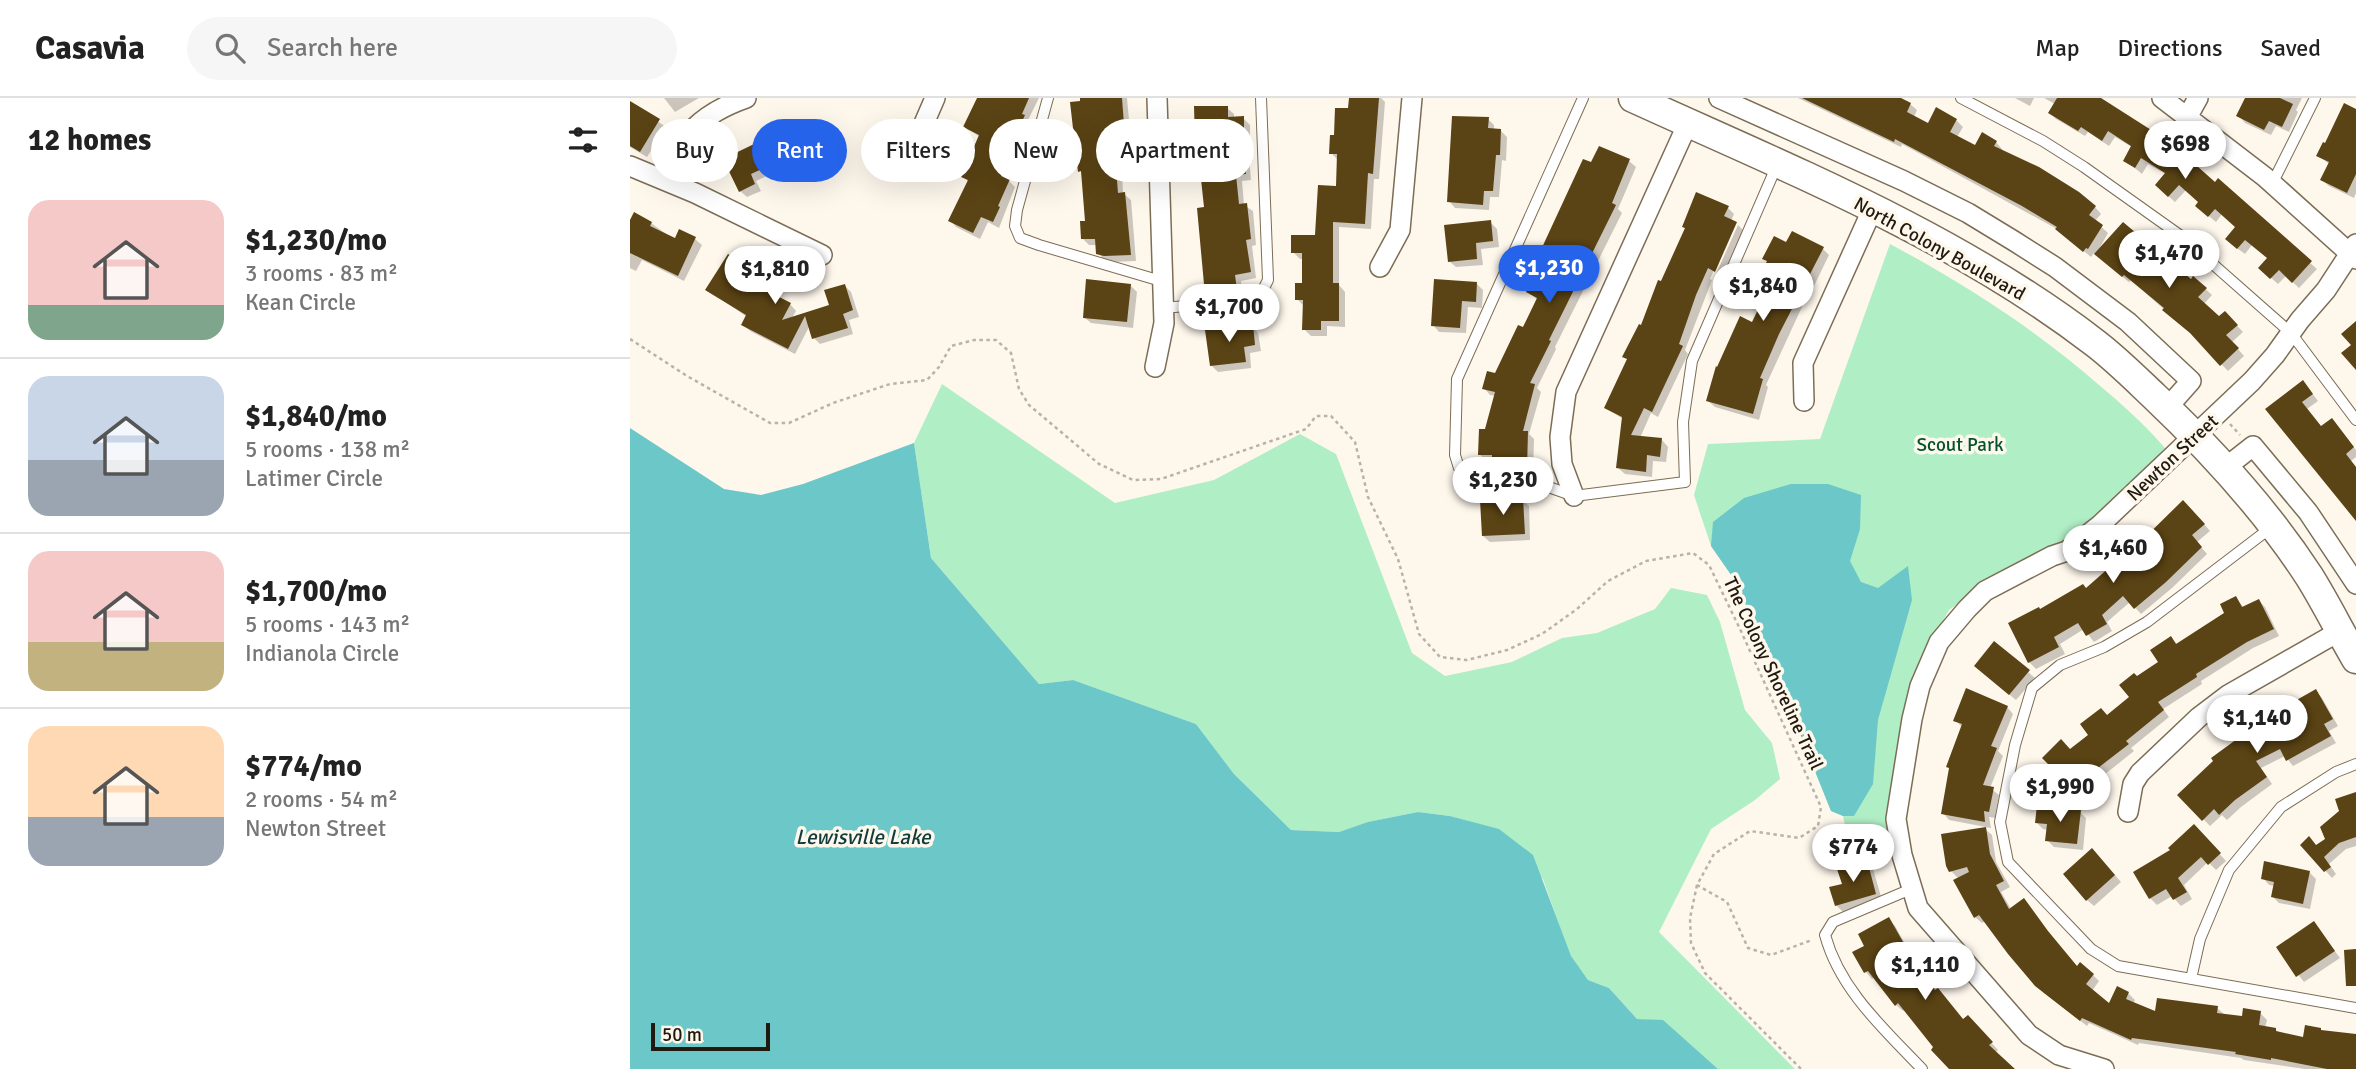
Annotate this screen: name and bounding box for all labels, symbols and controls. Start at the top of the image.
search box [187,17,677,80]
text: Casavia [35,28,145,69]
icon: search [211,29,249,67]
text: Search here [267,32,398,64]
text: Map [2035,33,2080,63]
text: Directions [2118,33,2223,63]
text: Saved [2261,33,2321,63]
chip: Buy [651,119,738,182]
chip: Rent [752,119,847,182]
chip: Filters [861,119,975,182]
chip: New [989,119,1082,182]
chip: Apartment [1096,119,1254,182]
icon: filters [564,121,602,159]
text: 12 homes [28,122,151,159]
pin: $698 [2144,122,2226,181]
text: $698 [2160,129,2210,158]
street label: North Colony Boulevard [1850,192,2030,306]
text: $1,230/mo [245,222,387,259]
icon: home [84,228,168,312]
pin: $1,470 [2112,230,2226,290]
text: $1,470 [2135,238,2203,267]
pin: $1,810 [718,246,832,306]
pin: $1,230 [1492,246,1606,305]
text: $1,230 [1515,253,1583,282]
text: $1,810 [741,254,809,283]
text: 3 rooms · 83 m² [245,259,398,288]
pin: $1,840 [1706,264,1820,323]
text: $1,840 [1729,271,1797,300]
pin: $1,700 [1172,285,1286,344]
text: Kean Circle [245,288,356,317]
text: $1,700 [1195,292,1263,321]
text: $1,840/mo [245,398,387,435]
icon: home [84,404,168,488]
street label: Newton Street [2122,409,2224,506]
park label: Scout Park [1916,433,2004,457]
text: 5 rooms · 138 m² [245,435,410,464]
pin: $1,230 [1446,458,1560,517]
text: Latimer Circle [245,464,383,493]
text: $1,230 [1469,465,1537,494]
pin: $1,460 [2056,526,2170,585]
text: $1,460 [2079,533,2147,562]
text: $1,700/mo [245,573,387,610]
street label: The Colony Shoreline Trail [1718,573,1828,774]
icon: home [84,579,168,663]
text: 5 rooms · 143 m² [245,610,410,639]
text: Indianola Circle [245,639,399,668]
pin: $1,140 [2200,696,2314,755]
text: $1,140 [2223,703,2291,732]
text: $774/mo [245,748,362,785]
icon: home [84,754,168,838]
pin: $1,990 [2003,764,2117,824]
text: $1,990 [2026,772,2094,801]
text: 2 rooms · 54 m² [245,785,398,814]
text: Newton Street [245,814,386,843]
water label: Lewisville Lake [795,824,932,850]
pin: $774 [1812,824,1894,884]
text: $774 [1828,832,1878,861]
pin: $1,110 [1868,942,1982,1002]
text: $1,110 [1891,950,1959,979]
scale bar [651,1020,770,1052]
text: 50 m [662,1023,702,1047]

